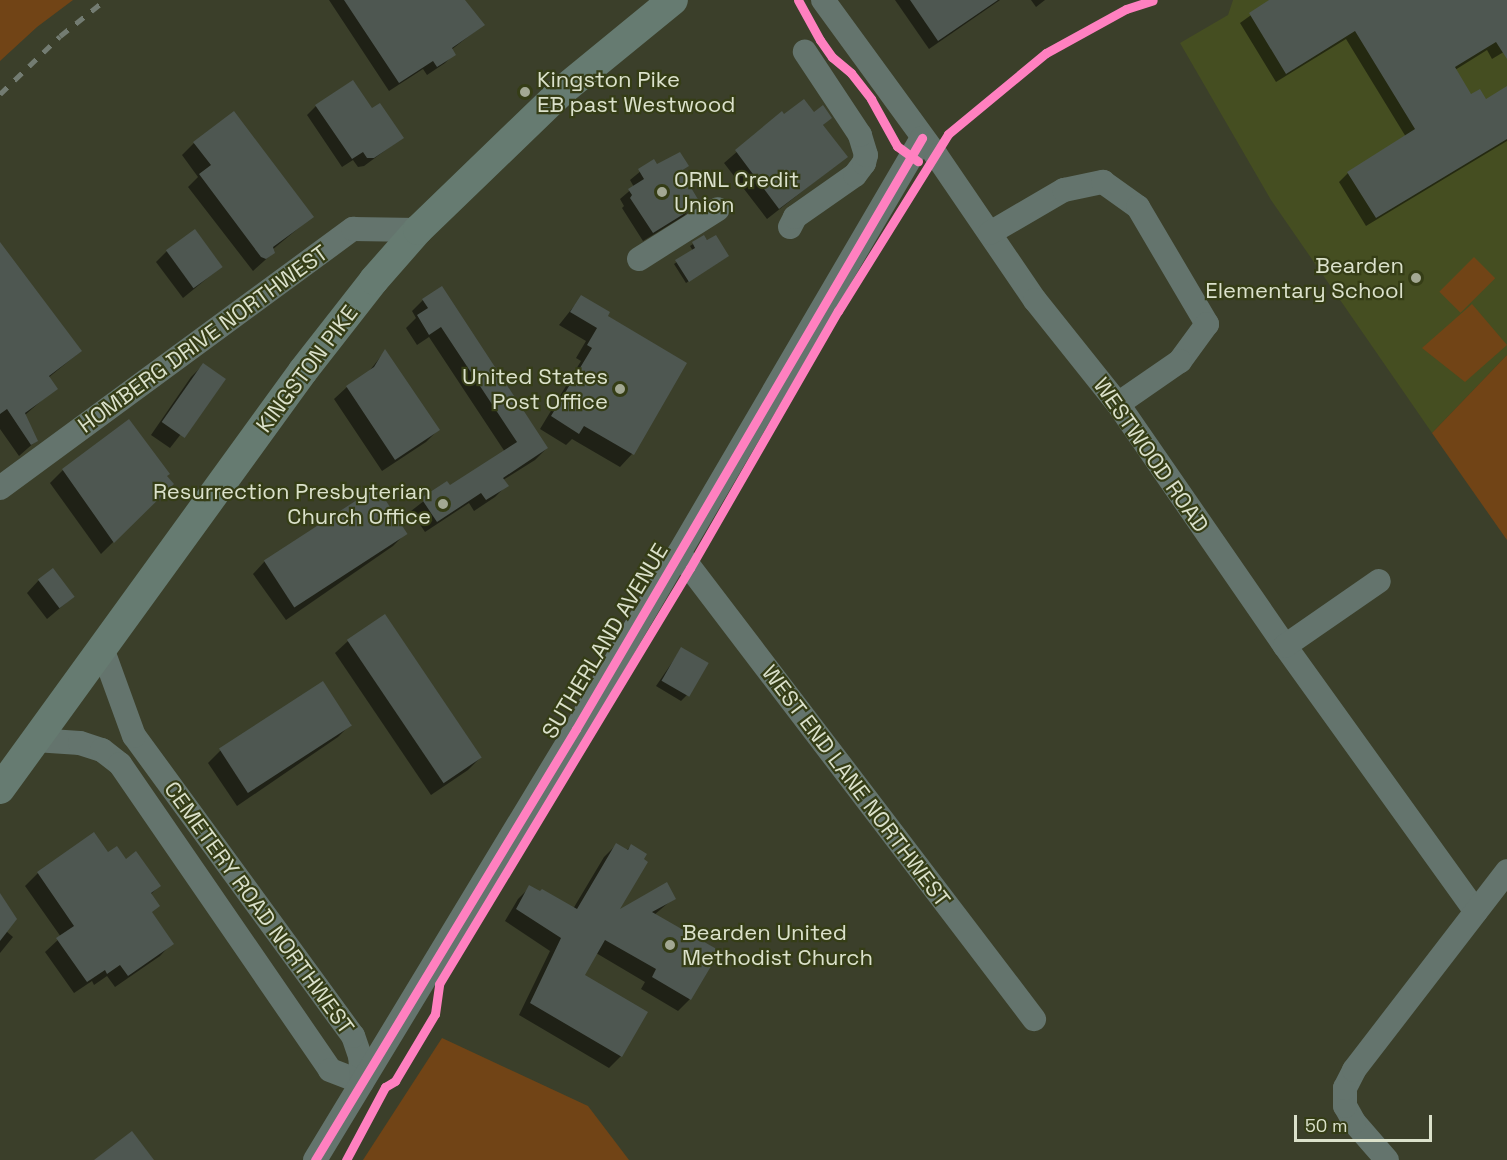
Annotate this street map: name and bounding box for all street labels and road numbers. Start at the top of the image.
street label: HOMBERG DRIVE NORTHWEST [73,239,333,439]
street label: KINGSTON PIKE [251,300,363,438]
street label: WESTWOOD ROAD [1088,373,1214,537]
street label: SUTHERLAND AVENUE [536,539,674,743]
street label: WEST END LANE NORTHWEST [756,660,956,912]
street label: CEMETERY ROAD NORTHWEST [158,776,360,1040]

